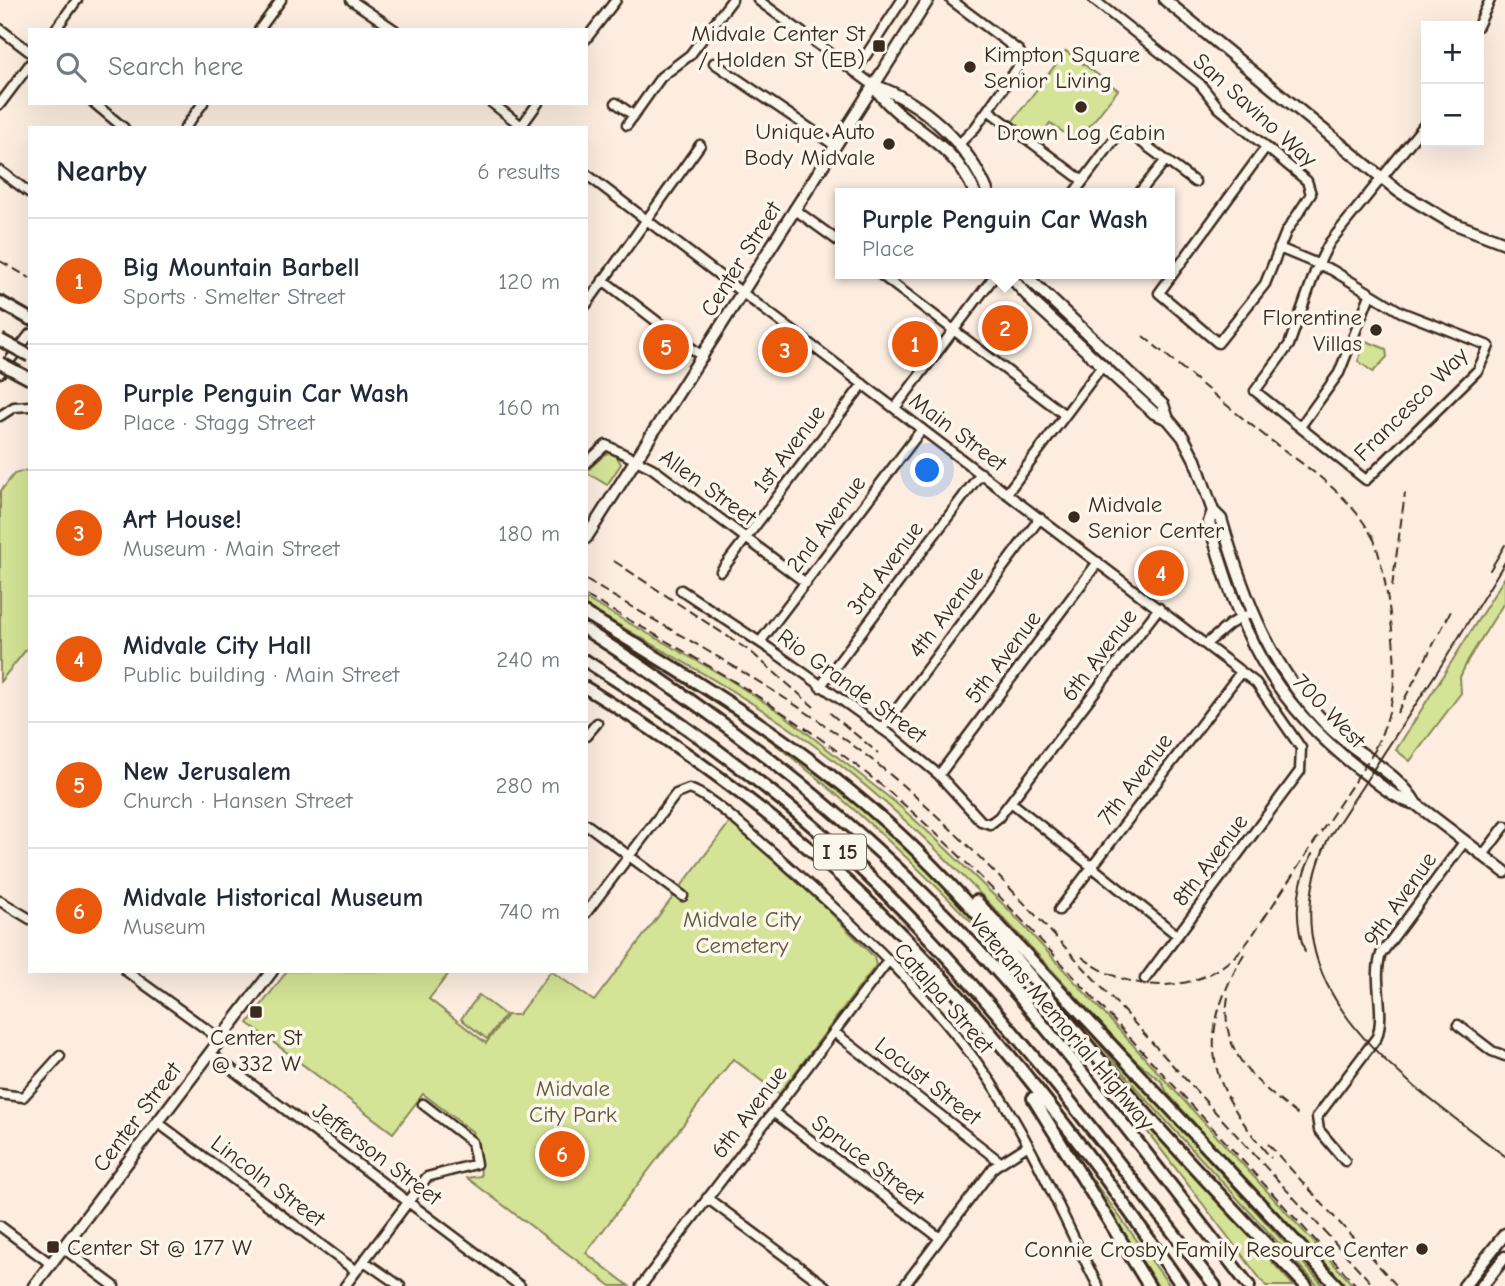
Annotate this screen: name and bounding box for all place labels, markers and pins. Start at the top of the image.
place label: Midvale Center St / Holden St (EB) [691,20,866,73]
marker: Midvale Center St / Holden St (EB) [871,38,887,54]
place label: Kimpton Square Senior Living [984,41,1140,94]
marker: Kimpton Square Senior Living [962,59,978,75]
marker: Drown Log Cabin [1073,99,1089,115]
place label: Unique Auto Body Midvale [744,118,875,171]
place label: Drown Log Cabin [997,119,1165,146]
marker: Unique Auto Body Midvale [881,136,897,152]
pin: 2 [982,302,1028,354]
place label: Florentine Villas [1263,304,1362,357]
pin: 1 [892,318,938,370]
pin: 5 [643,321,689,373]
marker: Florentine Villas [1368,322,1384,338]
pin: 3 [762,324,808,376]
place label: Midvale Senior Center [1088,491,1225,544]
marker: Midvale Senior Center [1066,509,1082,525]
pin: 4 [1138,547,1184,599]
marker: Center St @ 332 W [248,1004,264,1020]
place label: Center St @ 332 W [210,1024,303,1077]
pin: 6 [539,1128,585,1180]
place label: Center St @ 177 W [67,1234,252,1261]
place label: Connie Crosby Family Resource Center [1024,1236,1409,1263]
marker: Center St @ 177 W [45,1239,61,1255]
marker: Connie Crosby Family Resource Center [1414,1241,1430,1257]

